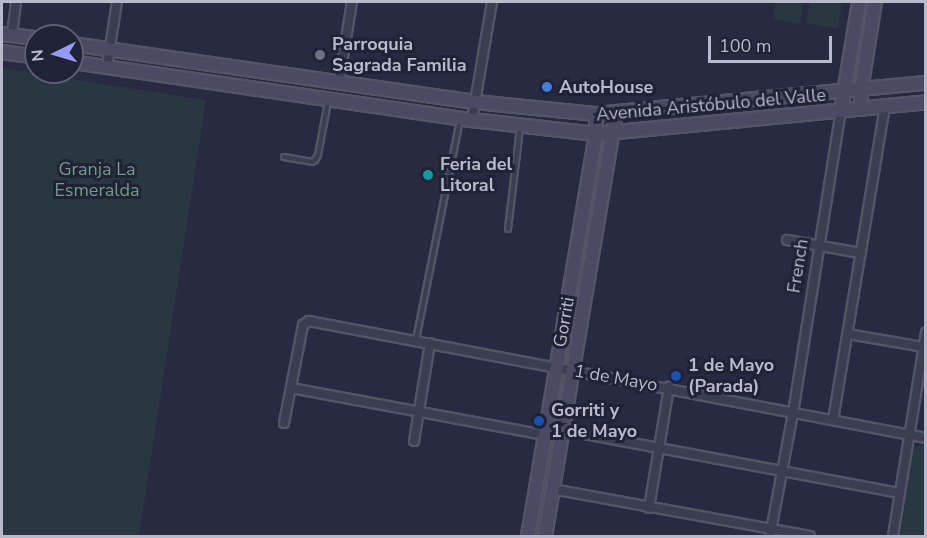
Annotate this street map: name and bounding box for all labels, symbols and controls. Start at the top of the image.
north arrow [24,24,84,84]
scale bar [711,24,836,62]
place label: Parroquia Sagrada Familia [332,34,467,76]
text: 100 m [719,34,771,58]
text: N [27,48,50,62]
marker: Parroquia Sagrada Familia [313,48,327,62]
place label: AutoHouse [559,76,653,98]
marker: AutoHouse [540,80,554,94]
street label: Avenida Aristóbulo del Valle [595,84,827,126]
place label: Feria del Litoral [440,154,512,196]
park label: Granja La Esmeralda [54,159,140,201]
marker: Feria del Litoral [421,168,435,182]
street label: French [783,237,813,295]
street label: Gorriti [549,295,579,349]
place label: 1 de Mayo (Parada) [688,355,774,398]
street label: 1 de Mayo [573,360,659,396]
marker: 1 de Mayo (Parada) [669,369,683,383]
place label: Gorriti y 1 de Mayo [551,400,637,442]
marker: Gorriti y 1 de Mayo [532,414,546,428]

